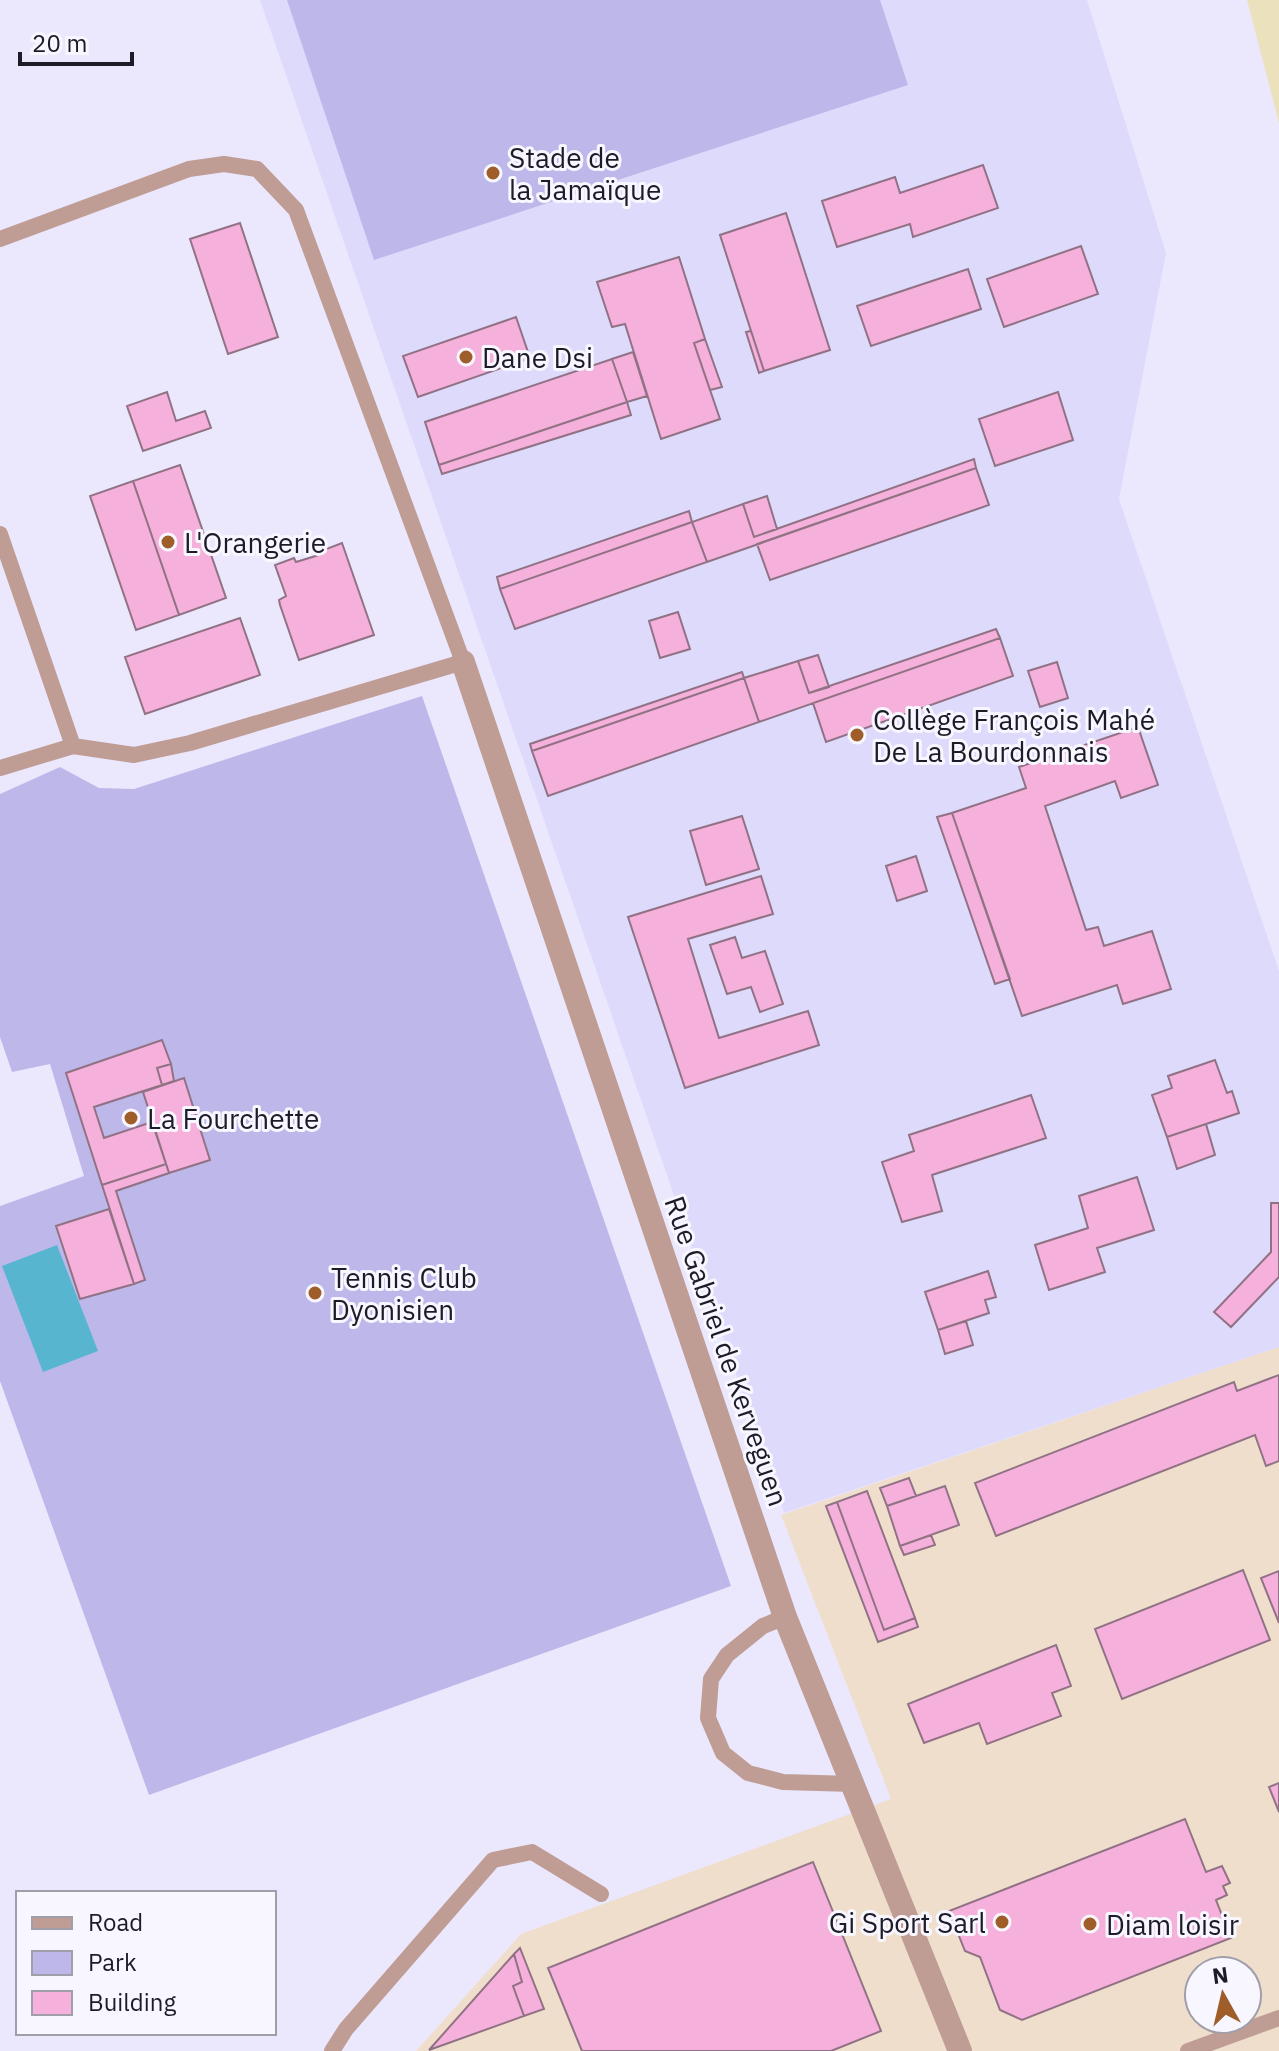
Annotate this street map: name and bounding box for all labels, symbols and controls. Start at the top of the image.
scale bar [20,16,132,66]
text: 20 m [32,27,87,59]
place label: Stade de la Jamaïque [509,139,661,208]
marker: Stade de la Jamaïque [484,164,502,182]
place label: Dane Dsi [482,339,593,376]
marker: Dane Dsi [457,348,475,366]
place label: L'Orangerie [184,524,326,561]
marker: L'Orangerie [159,533,177,551]
place label: Collège François Mahé De La Bourdonnais [873,701,1155,770]
marker: Collège François Mahé De La Bourdonnais [848,726,866,744]
place label: La Fourchette [147,1100,319,1137]
marker: La Fourchette [122,1109,140,1127]
street label: Rue Gabriel de Kerveguen [657,1191,797,1511]
place label: Tennis Club Dyonisien [331,1259,477,1328]
marker: Tennis Club Dyonisien [306,1284,324,1302]
legend [16,1891,276,2035]
place label: Gi Sport Sarl [829,1904,986,1941]
text: Road [88,1906,143,1938]
place label: Diam loisir [1106,1906,1239,1943]
marker: Gi Sport Sarl [993,1913,1011,1931]
marker: Diam loisir [1081,1915,1099,1933]
text: Park [88,1946,137,1978]
north arrow [1183,1955,1263,2035]
text: N [1210,1959,1230,1990]
text: Building [88,1986,176,2018]

